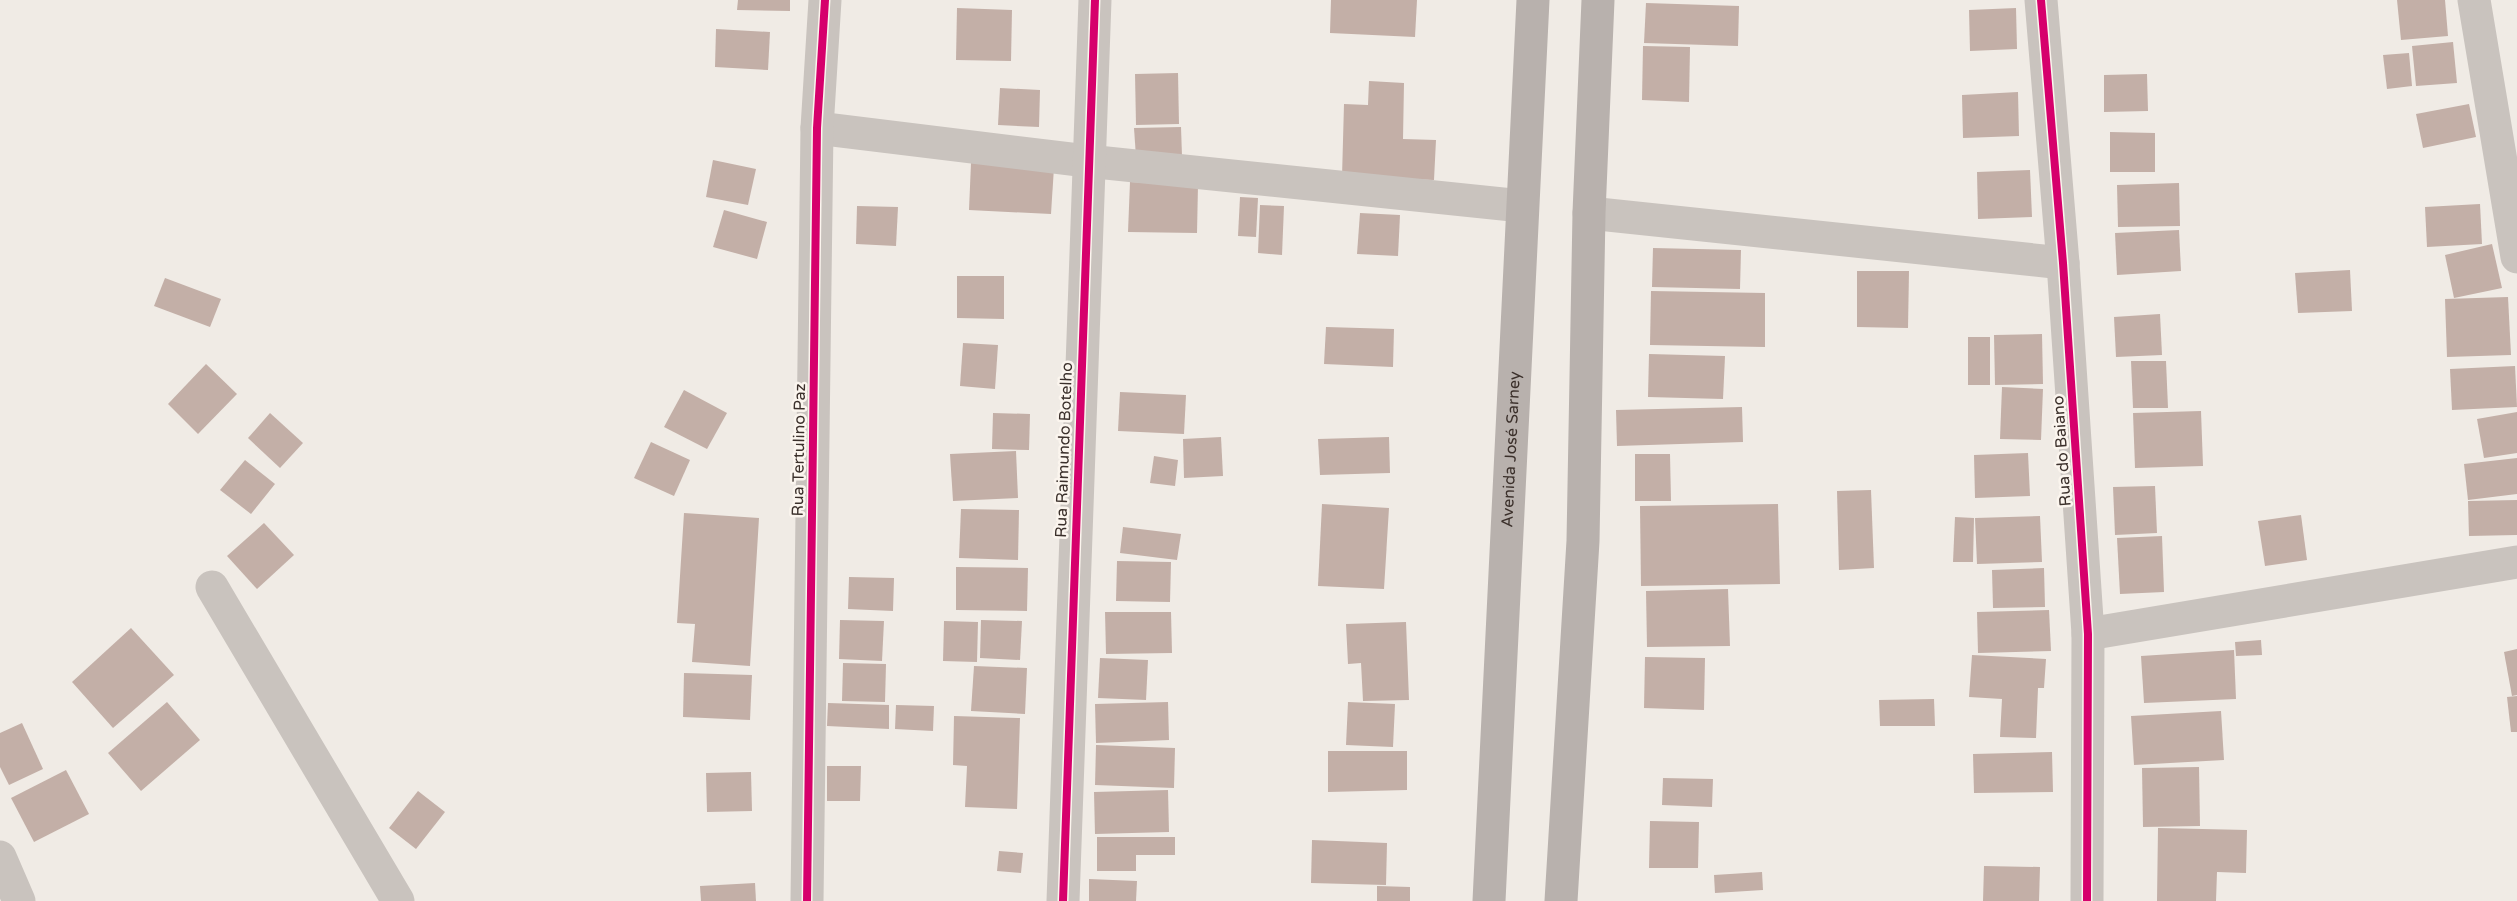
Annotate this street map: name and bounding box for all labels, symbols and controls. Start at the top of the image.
street label: Rua Raimundo Botelho [1051,362,1077,538]
street label: Avenida José Sarney [1497,371,1525,528]
street label: Rua Tertulino Paz [788,383,810,517]
street label: Rua do Baiano [2048,395,2076,507]

